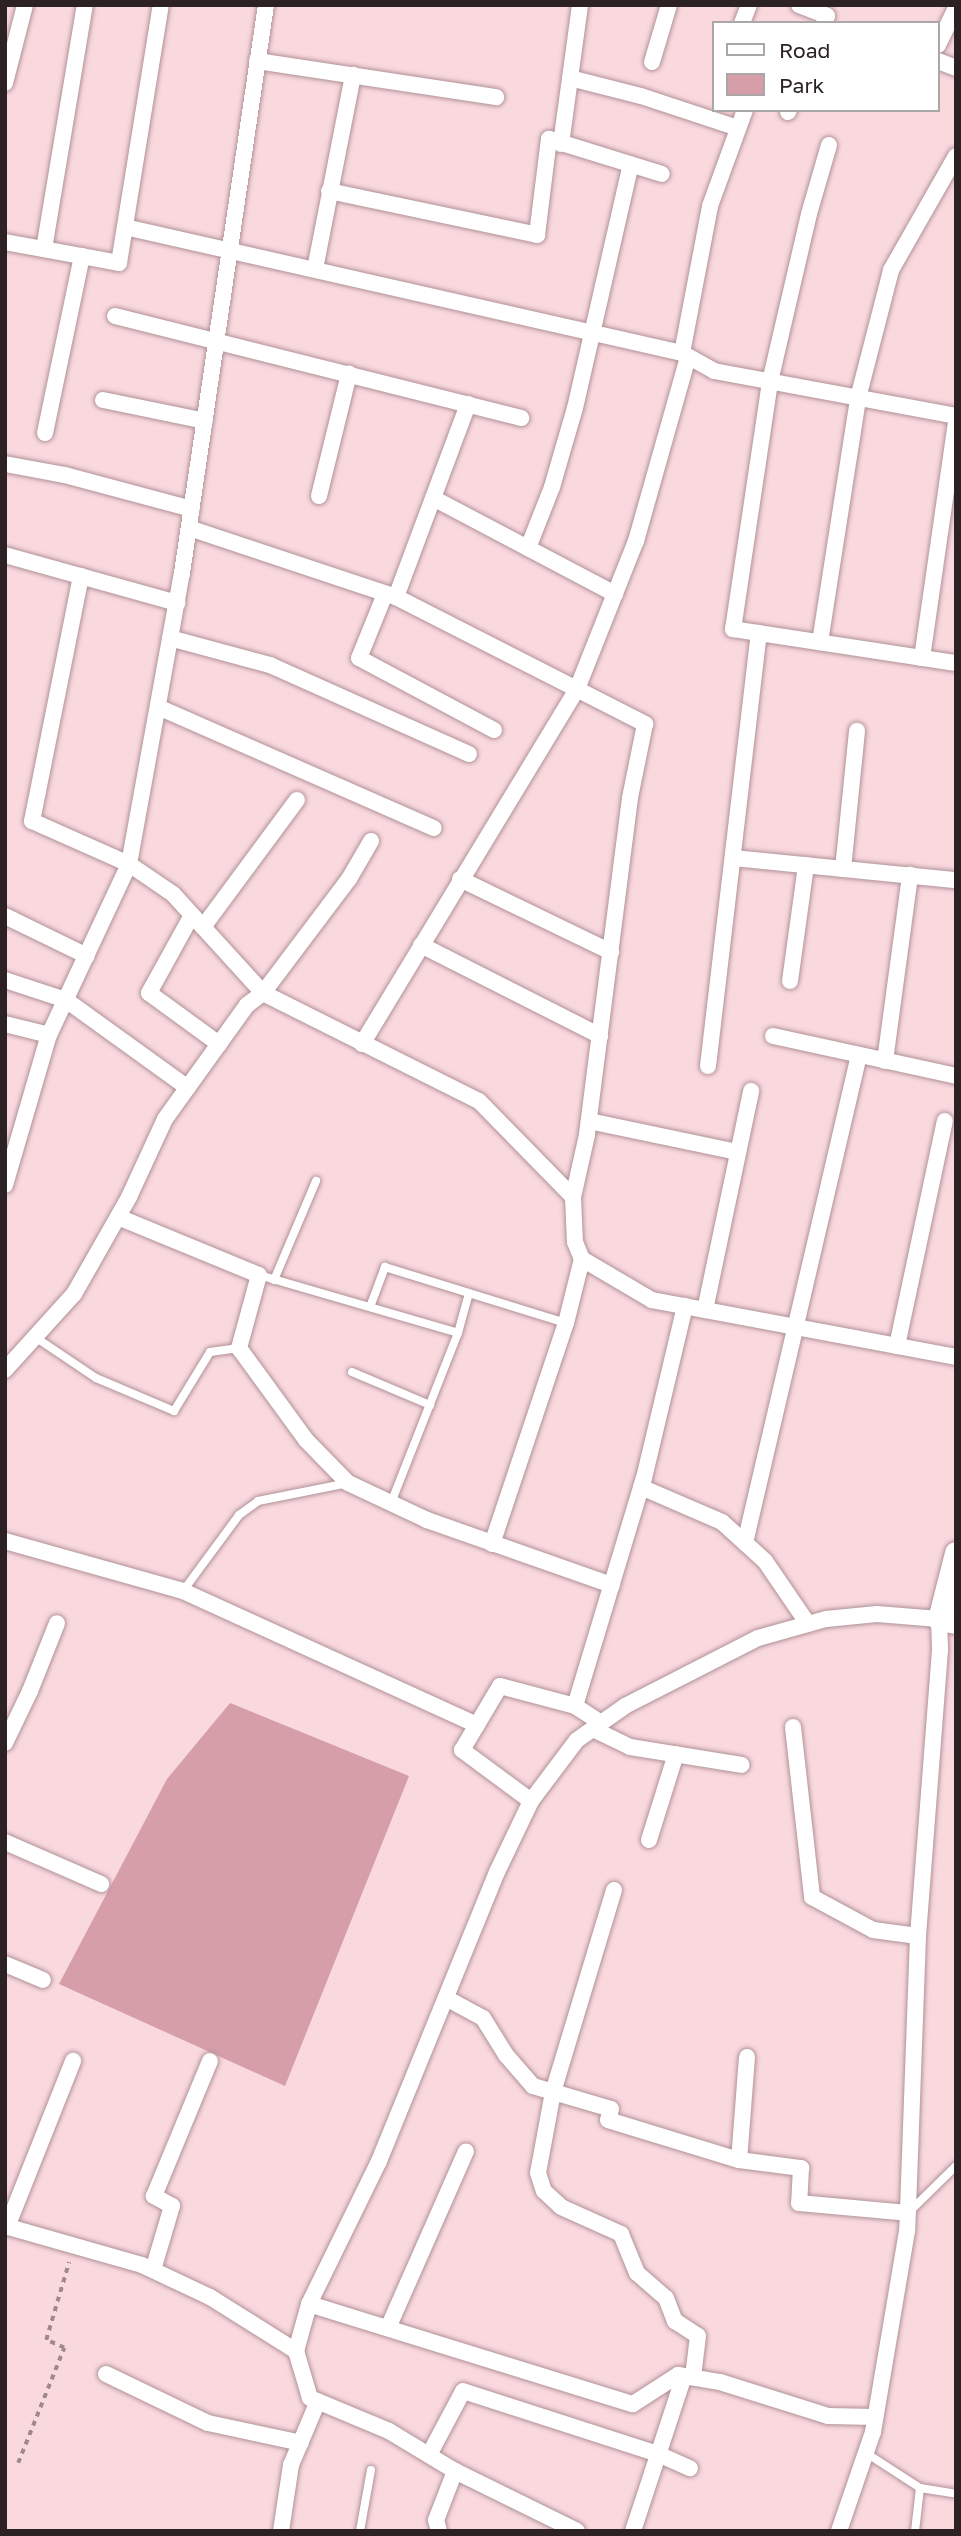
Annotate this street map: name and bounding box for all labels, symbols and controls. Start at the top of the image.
legend [712,21,940,112]
text: Road [779,37,830,63]
text: Park [779,72,824,98]

